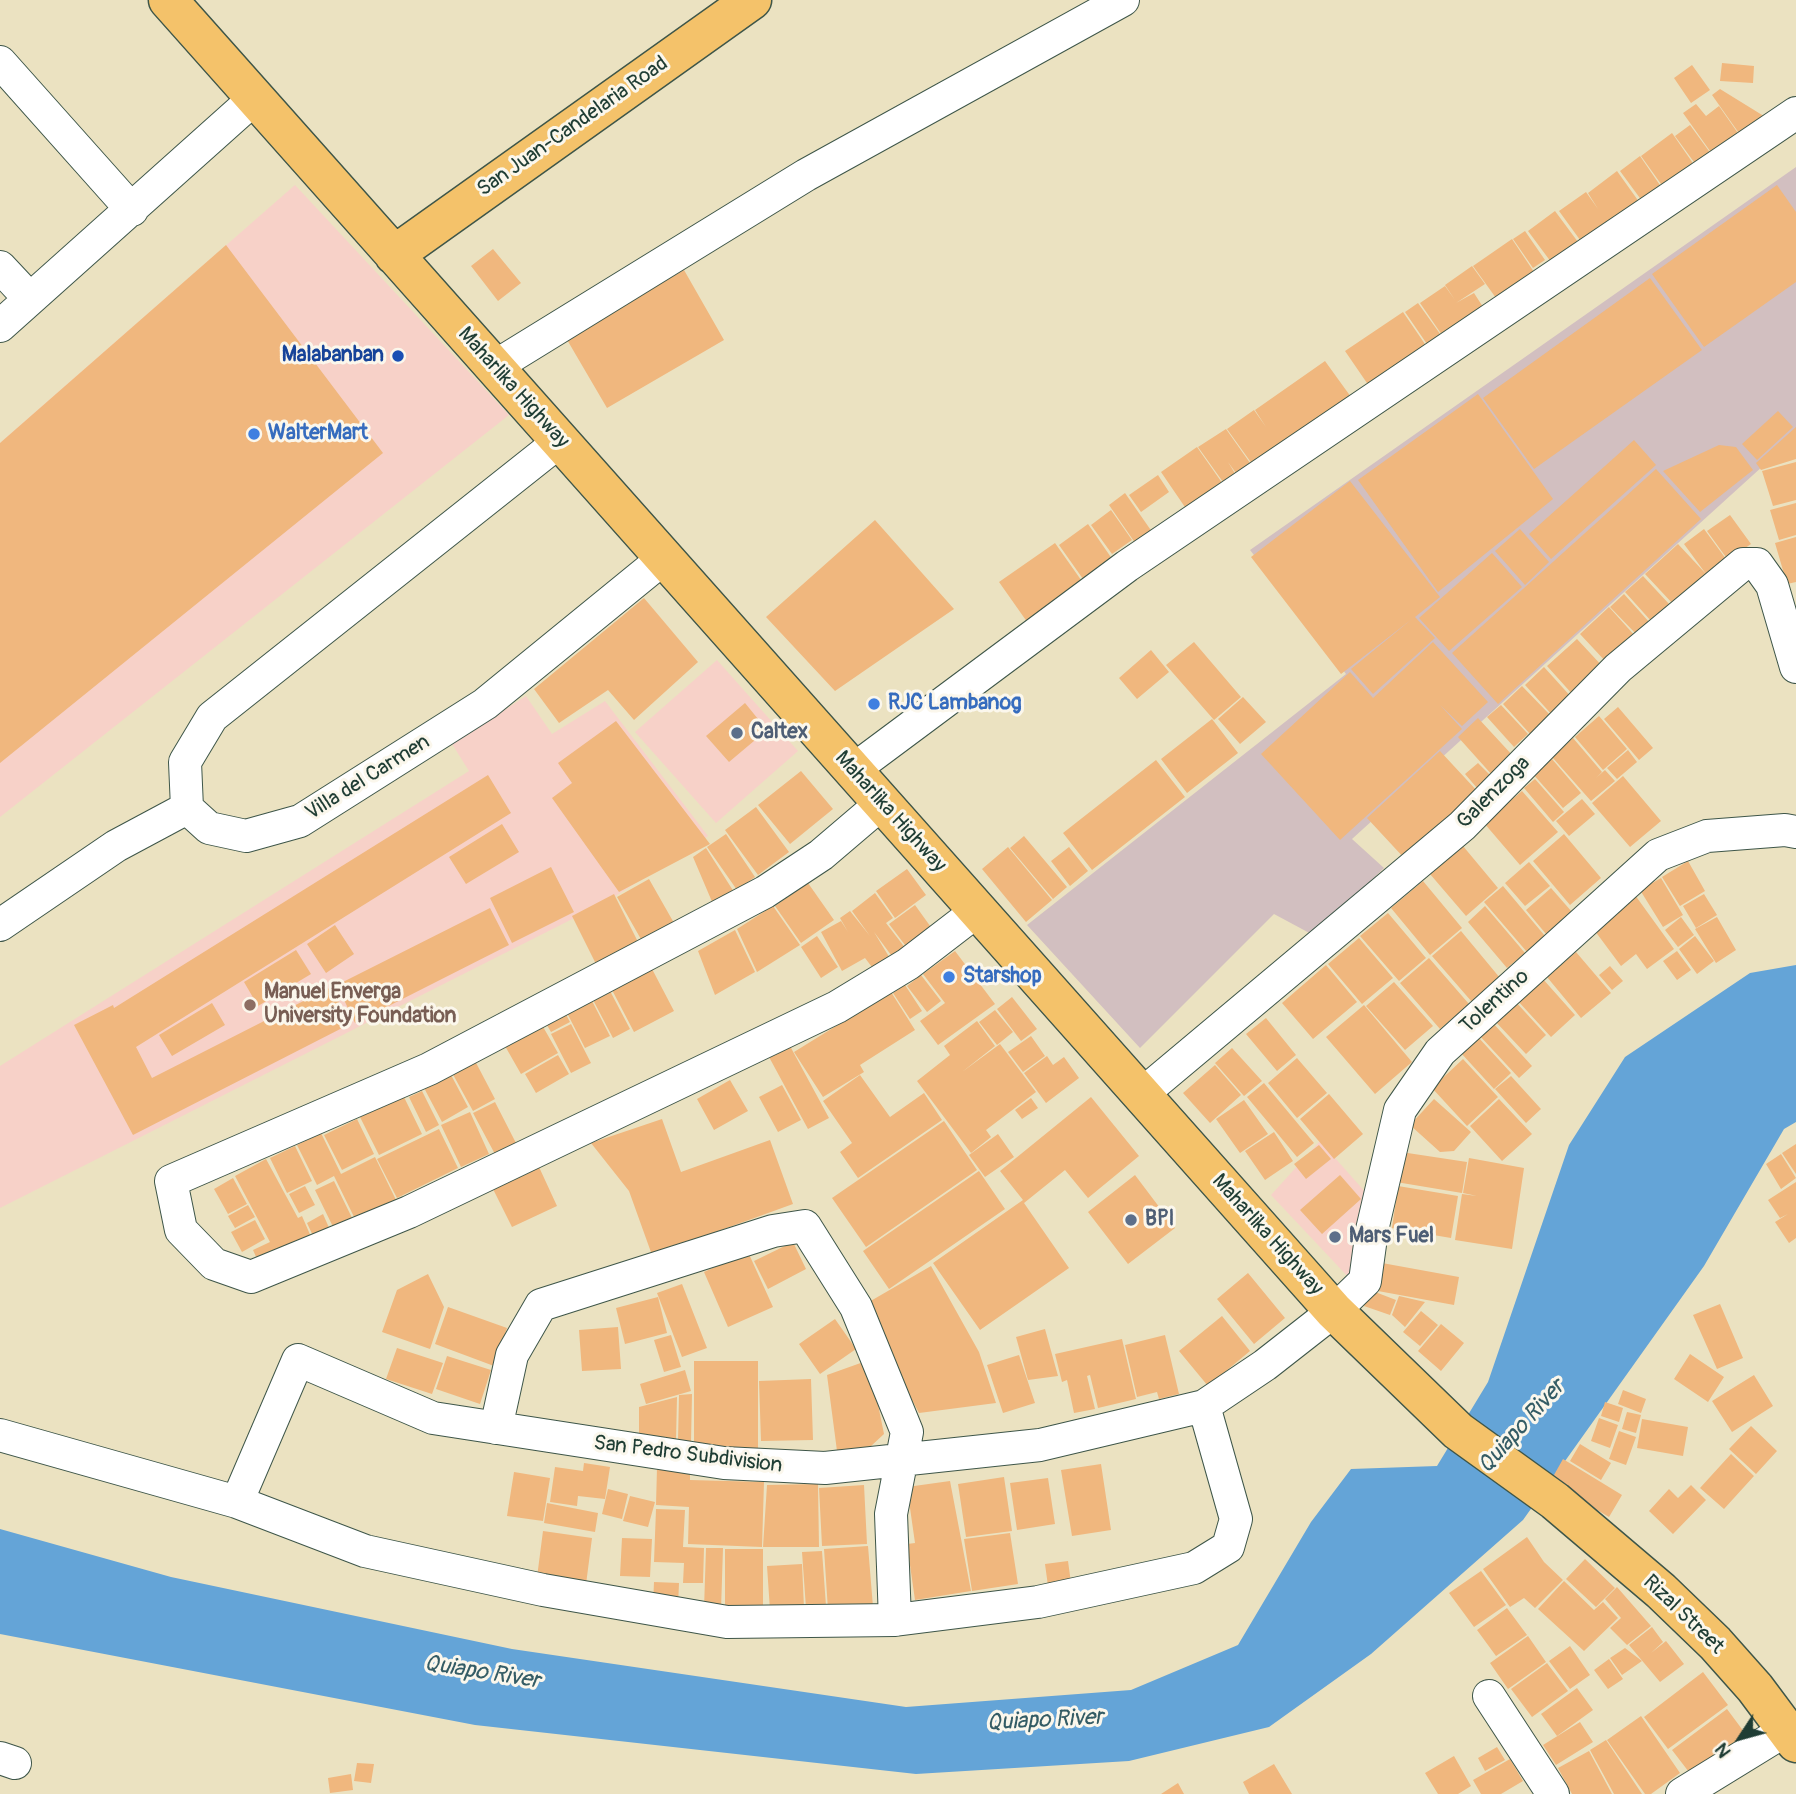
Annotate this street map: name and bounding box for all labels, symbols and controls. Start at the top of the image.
street label: San Juan-Candelaria Road [473,52,673,202]
street label: Maharlika Highway [452,322,574,454]
place label: Malabanban [282,343,384,369]
marker: Malabanban [390,348,406,364]
place label: WalterMart [268,421,368,447]
marker: WalterMart [246,426,262,442]
place label: RJC Lambanog [888,691,1022,717]
marker: RJC Lambanog [866,696,882,712]
place label: Caltex [751,720,808,746]
marker: Caltex [729,725,745,741]
street label: Villa del Carmen [301,730,435,826]
street label: Maharlika Highway [829,746,951,878]
street label: Galenzoga [1452,751,1536,835]
place label: Starshop [963,964,1042,990]
street label: Tolentino [1455,964,1535,1040]
marker: Starshop [941,969,957,985]
place label: Manuel Enverga University Foundation [264,980,456,1030]
marker: Manuel Enverga University Foundation [242,997,258,1013]
street label: Maharlika Highway [1206,1169,1328,1301]
place label: BPI [1145,1207,1174,1233]
marker: BPI [1123,1212,1139,1228]
place label: Mars Fuel [1349,1224,1434,1250]
marker: Mars Fuel [1327,1229,1343,1245]
water label: Quiapo River [1473,1374,1571,1480]
street label: San Pedro Subdivision [592,1431,784,1479]
street label: Rizal Street [1637,1570,1729,1660]
water label: Quiapo River [422,1650,542,1696]
north arrow [1705,1703,1775,1773]
water label: Quiapo River [986,1704,1104,1738]
text: N [1710,1738,1737,1763]

